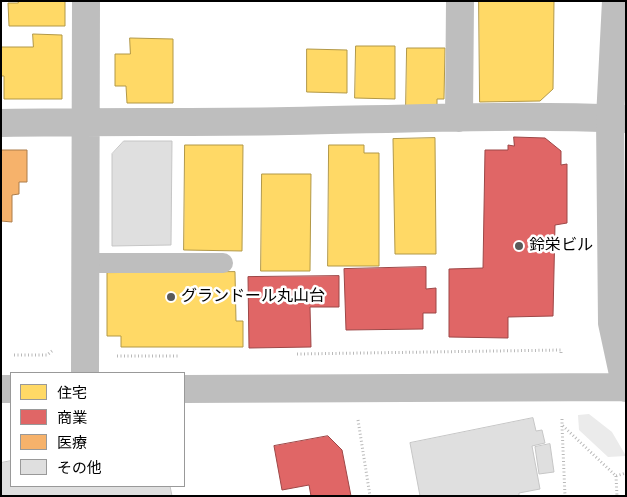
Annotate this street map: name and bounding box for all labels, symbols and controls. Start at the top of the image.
place label: 鈴栄ビル [529,236,593,256]
marker: 鈴栄ビル [513,240,525,252]
place label: グランドール丸山台 [181,287,325,307]
marker: グランドール丸山台 [165,291,177,303]
legend [10,372,185,487]
text: 住宅 [57,383,87,403]
text: 商業 [57,408,87,428]
text: 医療 [57,433,87,453]
text: その他 [57,458,102,478]

